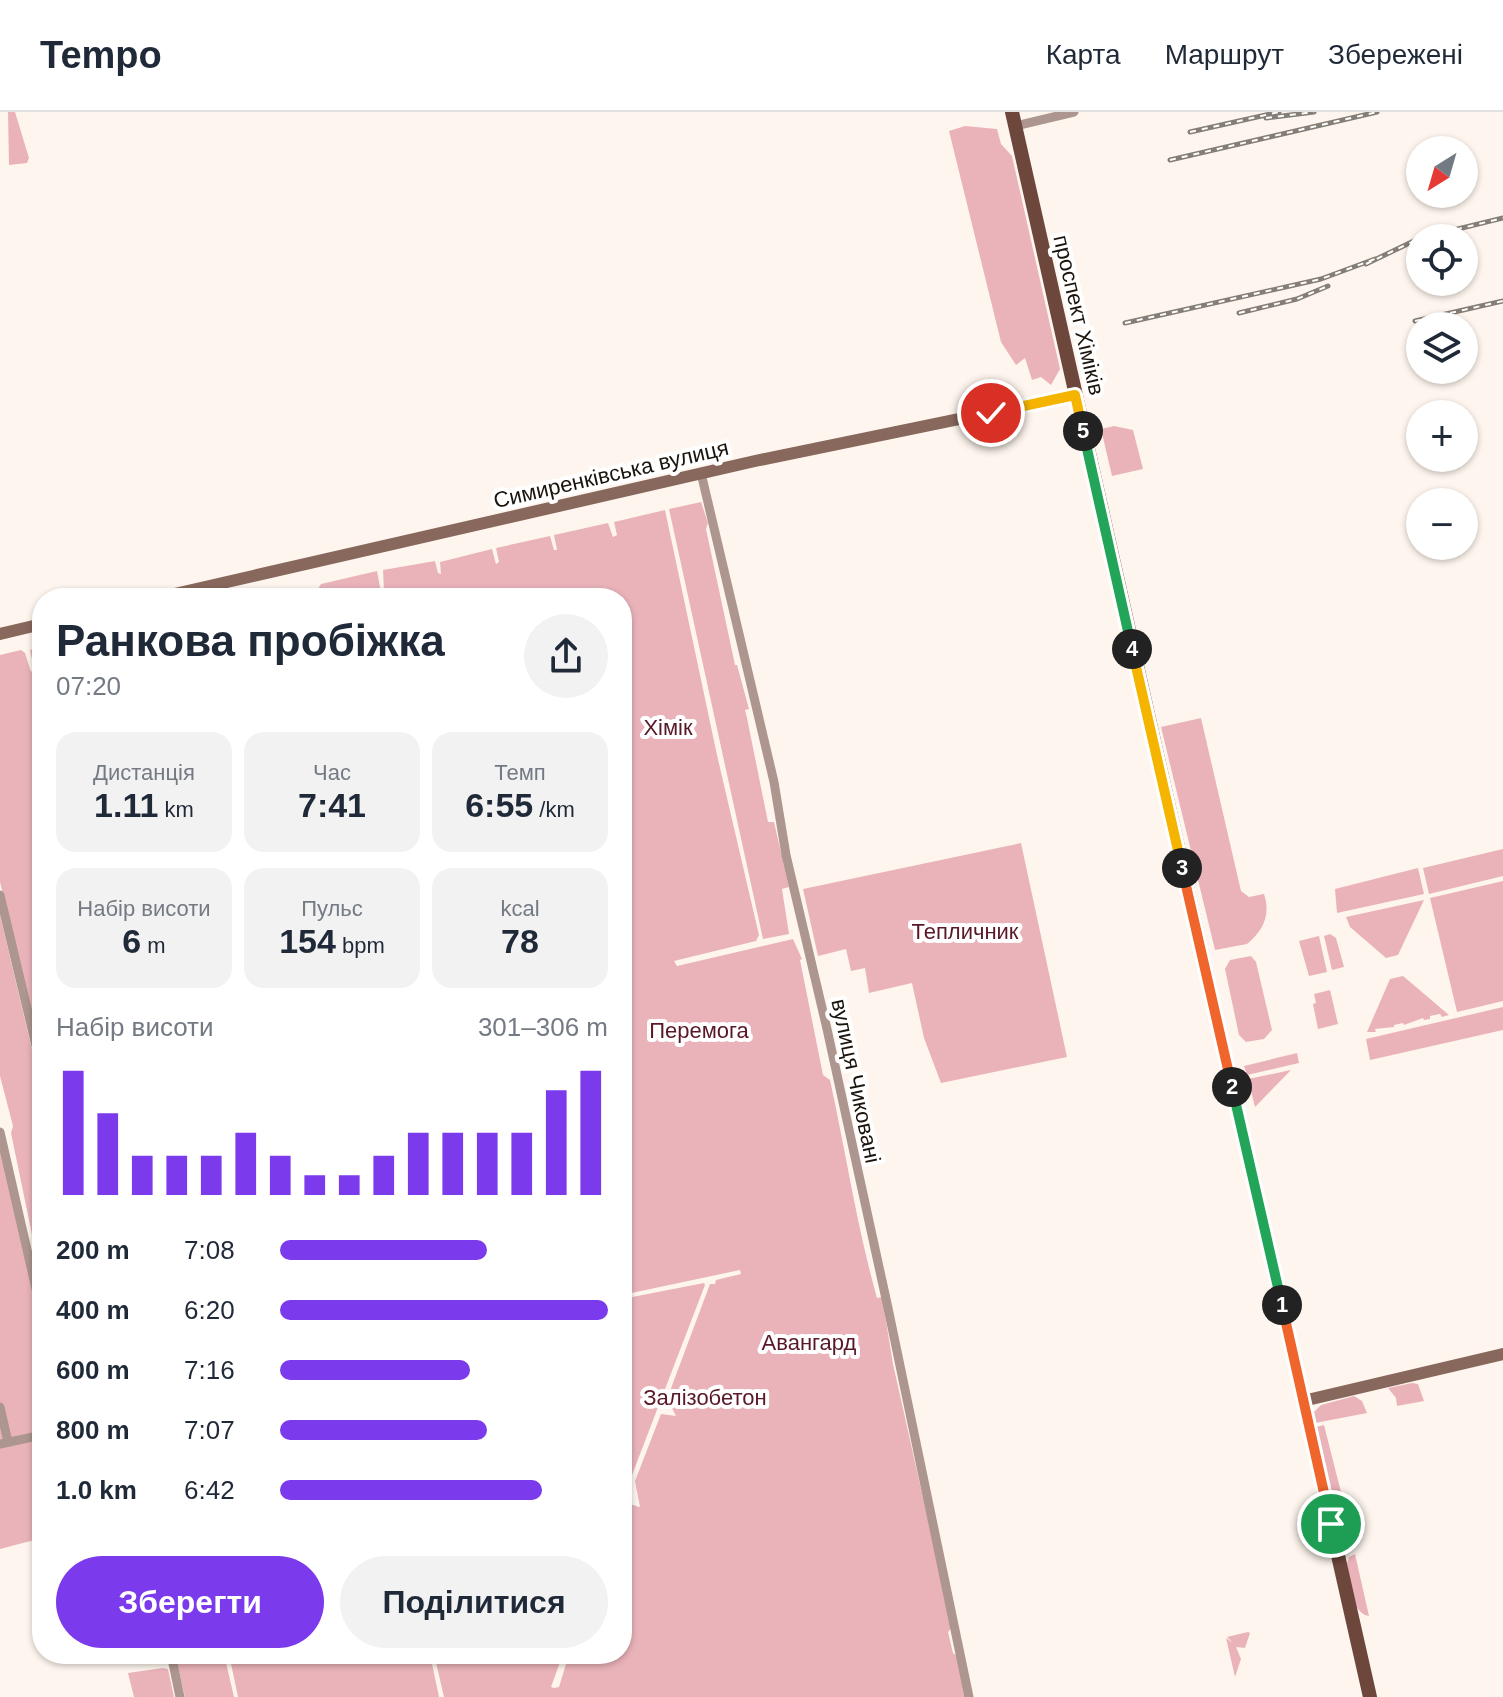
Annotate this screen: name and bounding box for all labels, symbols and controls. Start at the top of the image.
text: Tempo [40,34,162,76]
text: Карта [1046,39,1121,70]
text: Маршрут [1165,39,1284,70]
text: Збережені [1328,39,1463,70]
north arrow [1406,136,1478,208]
map controls [1406,136,1478,560]
button: locate [1406,224,1478,296]
street label: проспект Хіміків [1048,233,1110,397]
button: layers [1406,312,1478,384]
pin [957,379,1025,447]
icon: check [969,391,1013,435]
button: + [1406,400,1478,472]
pin: 5 [1063,411,1103,451]
text: 5 [1077,418,1089,443]
street label: Симиренківська вулиця [491,435,731,513]
button: − [1406,488,1478,560]
button: share [524,614,608,698]
text: Ранкова пробіжка [56,616,445,665]
pin: 4 [1112,629,1152,669]
text: 4 [1126,636,1138,661]
text: 07:20 [56,671,121,701]
park label: Хімік [643,715,693,740]
text: Дистанція [93,760,195,785]
text: Час [313,760,351,785]
text: Темп [494,760,546,785]
text: 1.11 [94,786,158,824]
text: 7:41 [298,786,366,824]
text: 6:55 [465,786,533,824]
text: km [158,797,194,822]
text: /km [533,797,575,822]
pin: 3 [1162,848,1202,888]
text: 3 [1176,855,1188,880]
text: Набір висоти [77,896,211,921]
text: Пульс [301,896,363,921]
text: kcal [500,896,540,921]
park label: Тепличник [911,919,1019,944]
text: 6 [122,922,141,960]
text: 154 [279,922,336,960]
text: 78 [501,922,539,960]
text: m [141,933,166,958]
text: bpm [336,933,385,958]
street label: вулиця Чиковані [826,997,886,1165]
text: Набір висоти [56,1012,214,1042]
text: 301–306 m [478,1012,608,1042]
park label: Перемога [649,1018,750,1043]
pin: 2 [1212,1067,1252,1107]
text: 2 [1226,1074,1238,1099]
text: 200 m [56,1235,130,1265]
text: 7:08 [184,1235,235,1265]
pin: 1 [1262,1285,1302,1325]
text: 1 [1276,1292,1288,1317]
text: 400 m [56,1295,130,1325]
text: 6:20 [184,1295,235,1325]
park label: Авангард [762,1330,857,1355]
text: 600 m [56,1355,130,1385]
text: 7:16 [184,1355,235,1385]
park label: Залізобетон [643,1385,767,1410]
text: 800 m [56,1415,130,1445]
text: 7:07 [184,1415,235,1445]
text: 1.0 km [56,1475,137,1505]
text: 6:42 [184,1475,235,1505]
pin [1297,1490,1365,1558]
icon: arrive [1309,1502,1353,1546]
button: Зберегти [56,1556,324,1648]
button: Поділитися [340,1556,608,1648]

